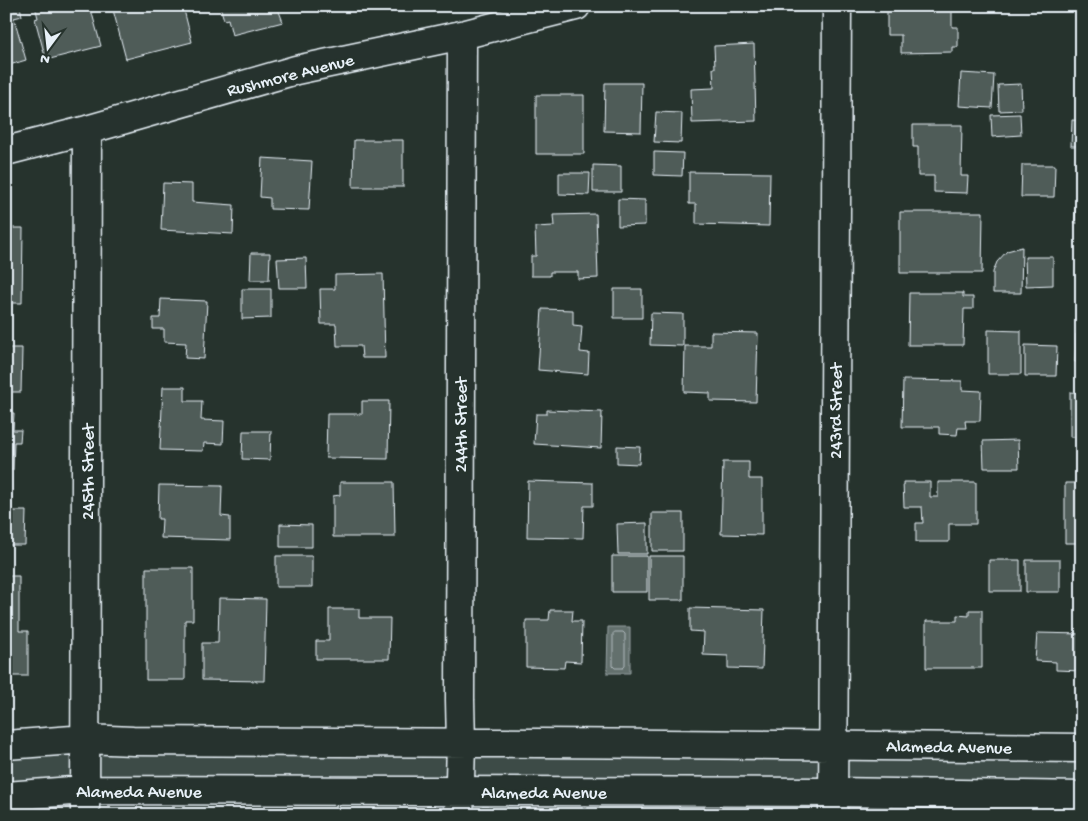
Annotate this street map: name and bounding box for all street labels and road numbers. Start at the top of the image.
street label: Rushmore Avenue [225,50,357,102]
street label: 243rd Street [827,361,848,459]
street label: 244th Street [452,376,473,473]
street label: 245th Street [79,422,100,520]
street label: Alameda Avenue [886,737,1013,760]
street label: Alameda Avenue [76,783,202,804]
street label: Alameda Avenue [481,784,607,805]

